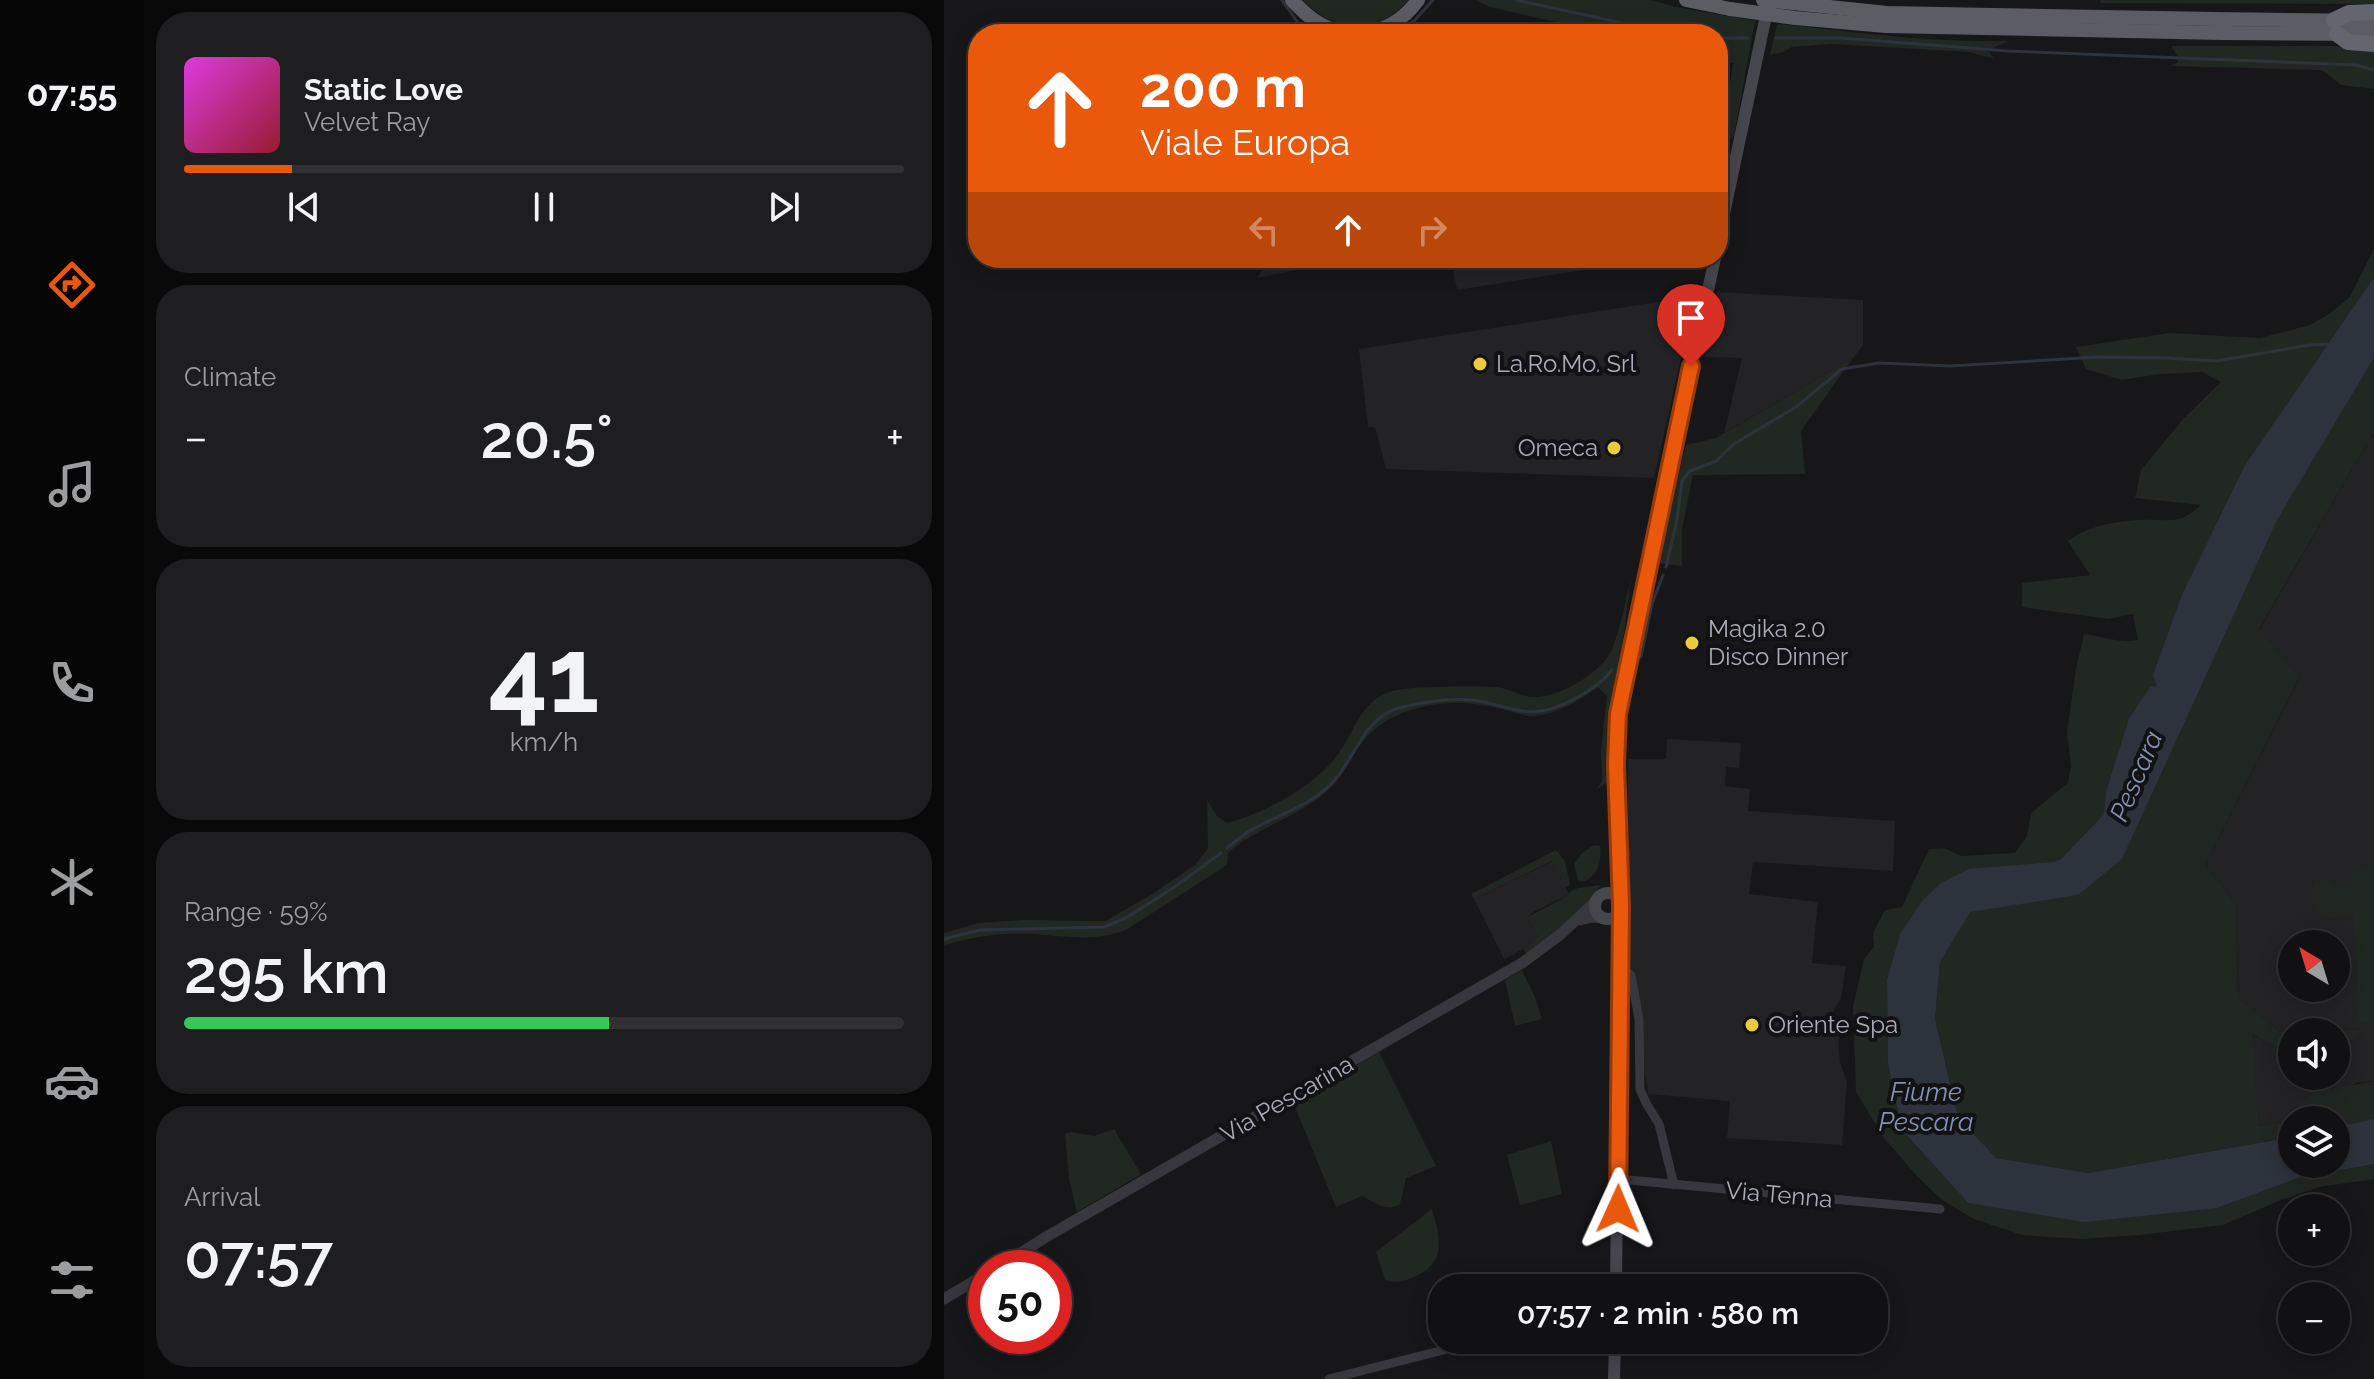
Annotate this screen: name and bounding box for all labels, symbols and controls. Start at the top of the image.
text: 200 m [1140,54,1306,120]
icon: ahead [1008,56,1112,160]
text: 07:55 [26,72,118,114]
text: Static Love [304,72,463,107]
text: Velvet Ray [304,107,430,137]
text: Viale Europa [1140,121,1350,163]
icon: previous [282,185,326,229]
icon: pause [522,185,566,229]
icon: next [762,185,806,229]
icon: left [1242,208,1286,252]
icon: ahead [1326,208,1370,252]
icon: right [1410,208,1454,252]
icon: directions [44,257,100,313]
pin [1657,284,1725,366]
icon: arrive [1669,296,1713,340]
place label: La.Ro.Mo. Srl [1496,349,1637,378]
marker: La.Ro.Mo. Srl [1471,355,1489,373]
text: Climate [184,362,276,392]
text: 20.5° [481,402,613,472]
text: − [184,412,208,463]
text: + [886,412,904,463]
place label: Omeca [1518,433,1598,462]
marker: Omeca [1605,439,1623,457]
icon: music [44,456,100,512]
text: 41 [489,614,599,736]
place label: Magika 2.0 Disco Dinner [1708,614,1849,671]
marker: Magika 2.0 Disco Dinner [1683,634,1701,652]
icon: phone [44,655,100,711]
water label: Pescara [2104,726,2168,826]
text: km/h [510,727,578,757]
icon: climate [44,854,100,910]
text: Range · 59% [184,897,328,927]
north arrow [2278,930,2350,1002]
map controls [2278,930,2350,1354]
text: 295 km [184,937,389,1007]
place label: Oriente Spa [1768,1010,1898,1039]
marker: Oriente Spa [1743,1016,1761,1034]
button: sound [2278,1018,2350,1090]
street label: Via Pescarina [1215,1049,1358,1148]
icon: car [44,1053,100,1109]
water label: Fiume Pescara [1879,1077,1973,1137]
button: layers [2278,1106,2350,1178]
position arrow [1576,1167,1660,1251]
street label: Via Tenna [1724,1175,1834,1214]
text: Arrival [184,1182,260,1212]
button: + [2278,1194,2350,1266]
text: 07:57 [184,1222,333,1292]
speed limit sign: 50 [968,1250,1072,1354]
icon: filters [44,1252,100,1308]
button: − [2278,1282,2350,1354]
text: 07:57 · 2 min · 580 m [1517,1296,1799,1331]

